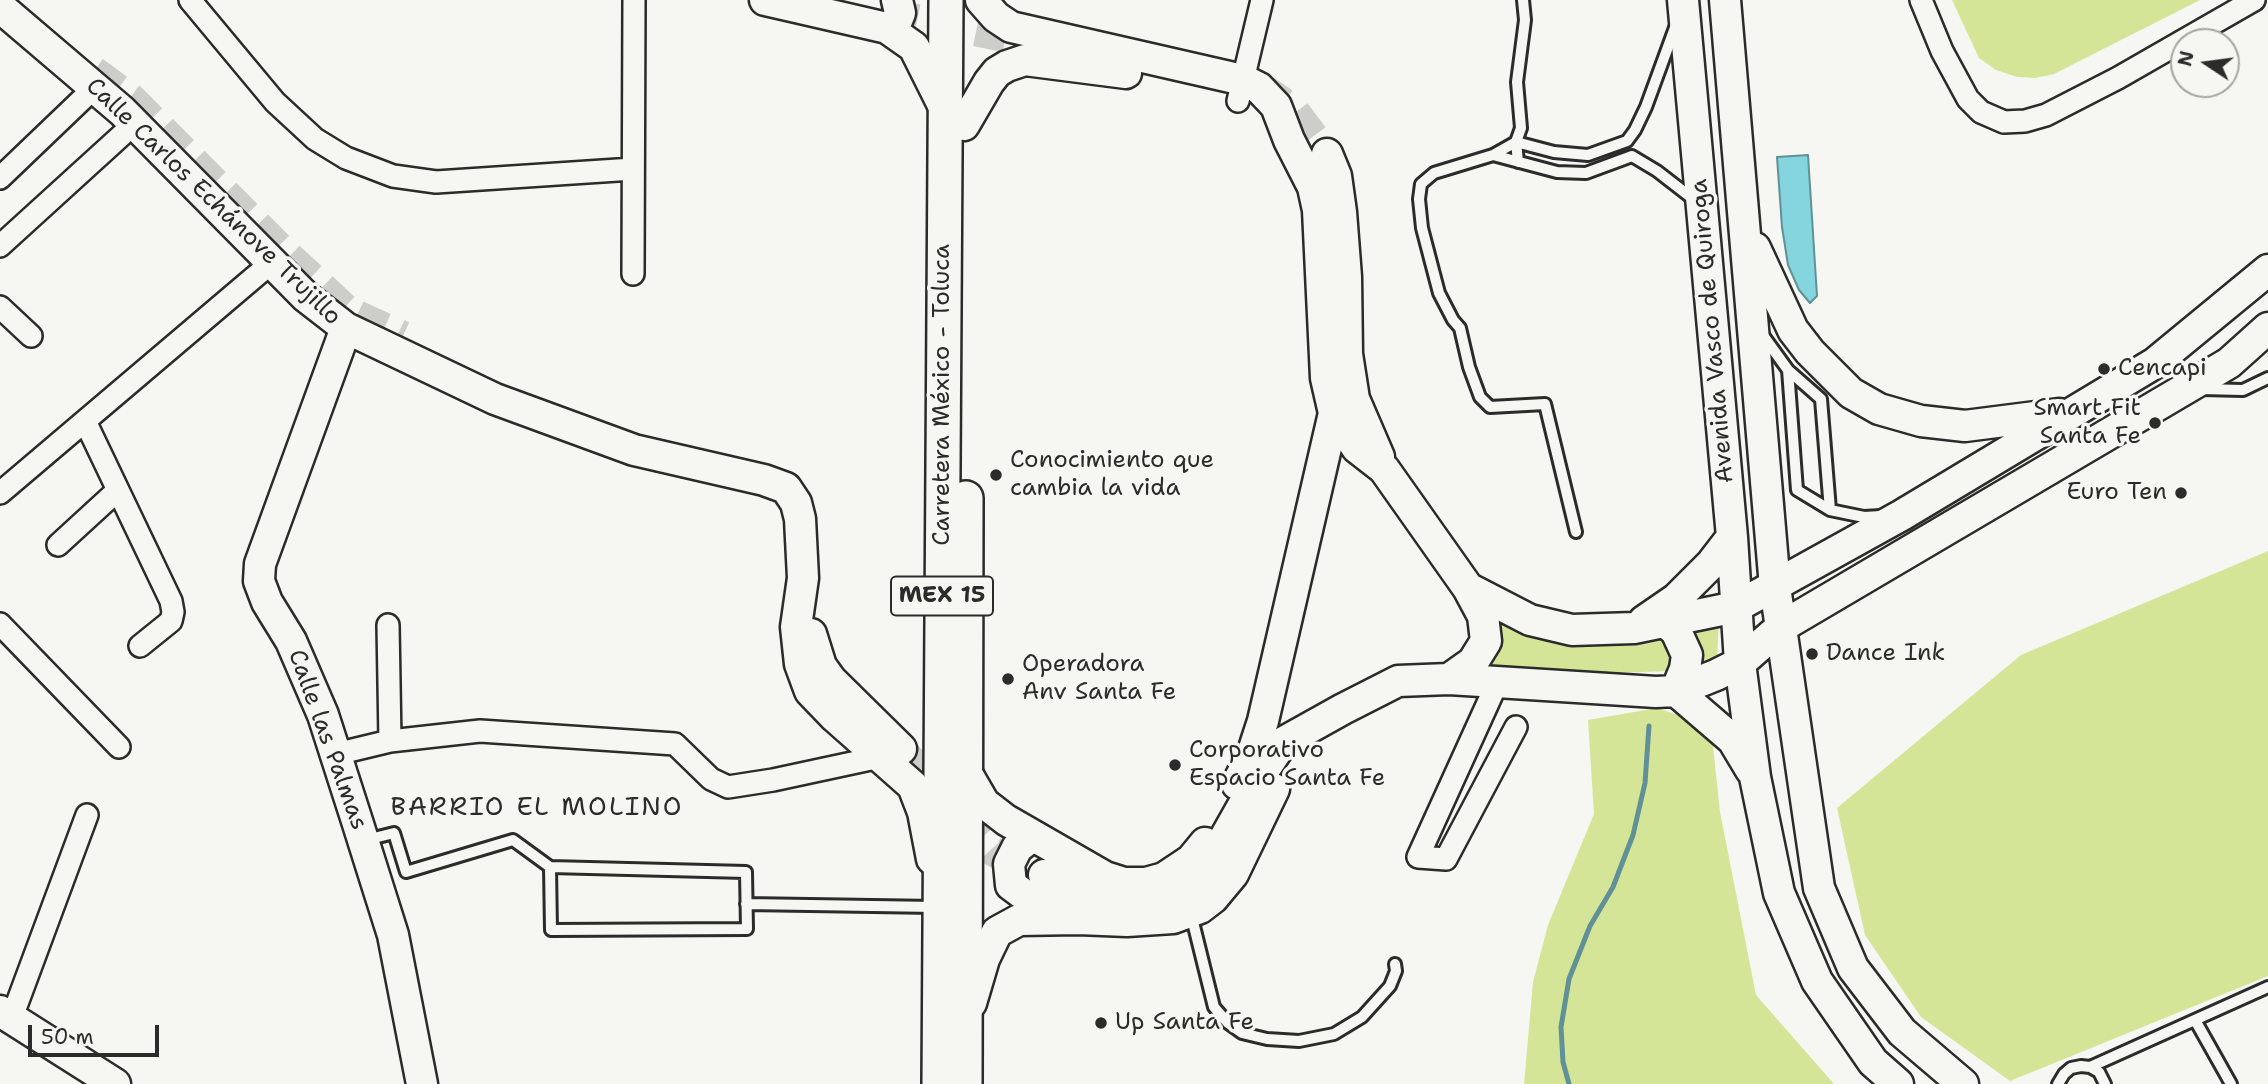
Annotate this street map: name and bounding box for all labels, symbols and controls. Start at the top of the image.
north arrow [2170,28,2240,98]
text: N [2172,48,2200,69]
street label: Calle Carlos Echánove Trujillo [79,72,347,332]
street label: Avenida Vasco de Quiroga [1685,178,1741,484]
street label: Carretera México - Toluca [929,244,957,546]
place label: Cencapi [2118,355,2207,383]
marker: Cencapi [2096,361,2112,377]
place label: Smart Fit Santa Fe [2033,395,2141,451]
marker: Smart Fit Santa Fe [2147,415,2163,431]
place label: Conocimiento que cambia la vida [1010,447,1214,503]
marker: Conocimiento que cambia la vida [988,467,1004,483]
place label: Euro Ten [2067,479,2167,507]
marker: Euro Ten [2173,485,2189,501]
road number: MEX 15 [891,576,993,616]
place label: Dance Ink [1826,640,1945,668]
street label: Calle las Palmas [281,646,373,834]
marker: Dance Ink [1804,646,1820,662]
place label: Operadora Anv Santa Fe [1022,651,1176,707]
marker: Operadora Anv Santa Fe [1000,671,1016,687]
place label: Corporativo Espacio Santa Fe [1189,737,1385,793]
marker: Corporativo Espacio Santa Fe [1167,757,1183,773]
district label: BARRIO EL MOLINO [393,792,681,824]
place label: Up Santa Fe [1115,1009,1254,1037]
scale bar [32,1010,163,1054]
marker: Up Santa Fe [1093,1015,1109,1031]
text: 50 m [41,1023,94,1051]

